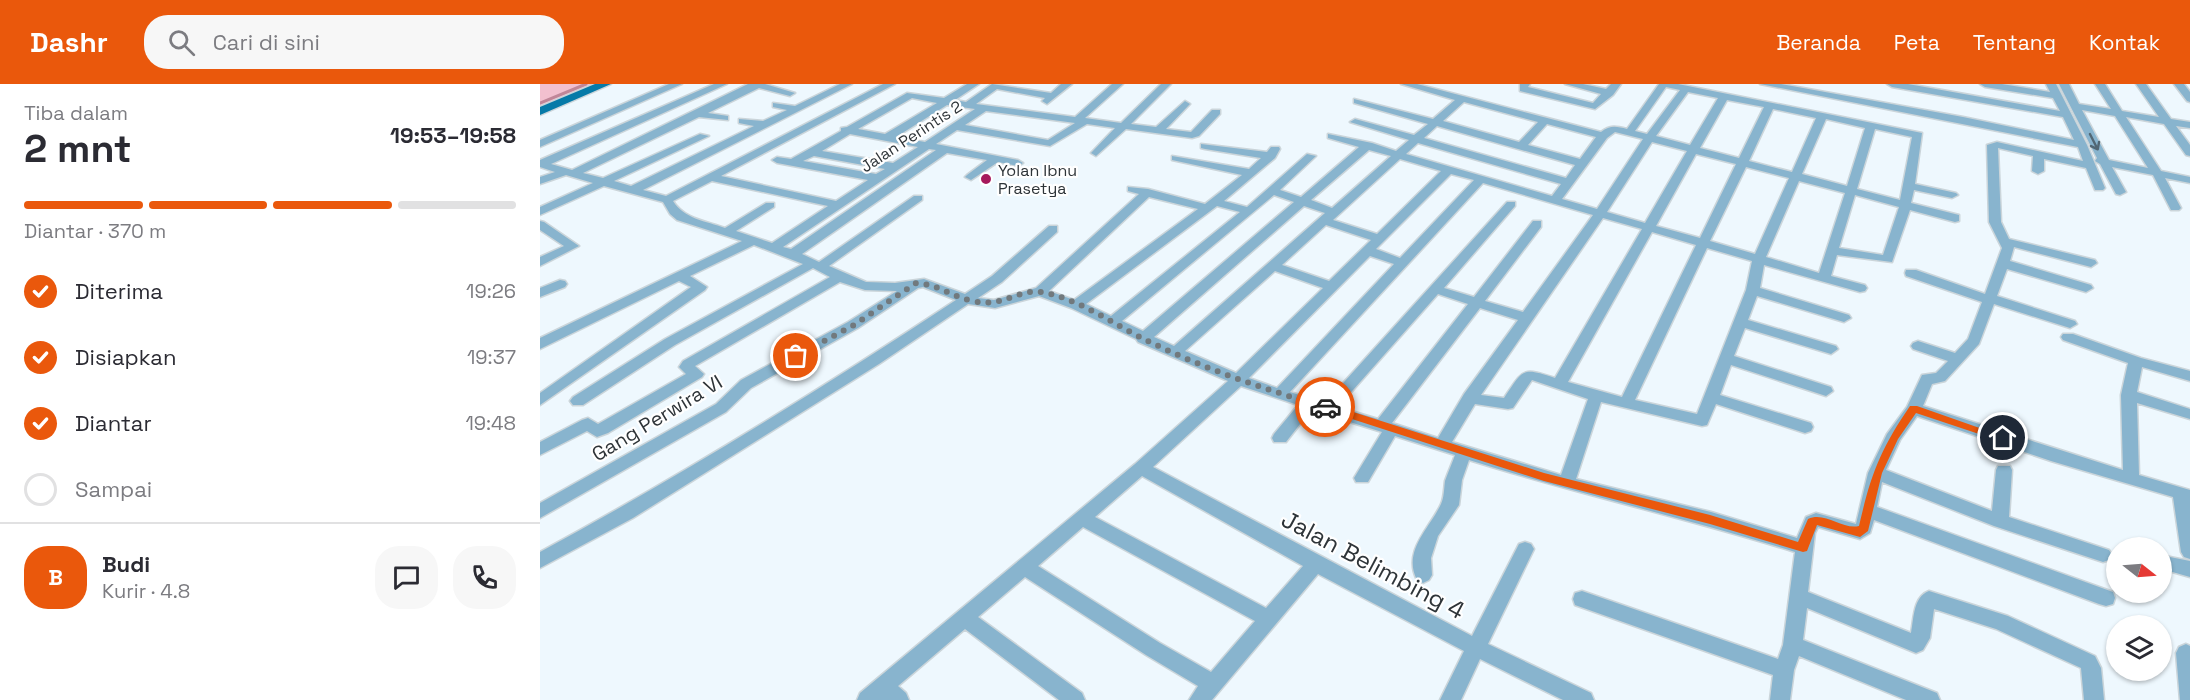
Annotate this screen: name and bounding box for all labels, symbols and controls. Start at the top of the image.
search box [144,15,564,69]
text: Dashr [30,24,108,60]
icon: search [165,26,198,59]
text: Cari di sini [213,28,320,56]
text: Beranda [1776,29,1861,56]
text: Peta [1894,29,1940,56]
text: Tentang [1973,29,2056,56]
text: Kontak [2089,29,2160,56]
street label: Jalan Perintis 2 [856,96,966,177]
text: Tiba dalam [24,100,128,126]
text: 19:53–19:58 [390,121,516,149]
text: 2 mnt [24,124,132,173]
one-way arrow [2089,132,2100,150]
place label: Yolan Ibnu Prasetya [998,160,1077,199]
marker: Yolan Ibnu Prasetya [979,172,993,186]
text: Diantar · 370 m [24,218,166,244]
icon: check [24,275,57,308]
text: Diterima [75,277,163,305]
text: 19:26 [466,278,516,304]
pin [770,330,821,381]
icon: bag [779,339,812,372]
icon: check [24,341,57,374]
text: Disiapkan [75,343,177,371]
text: 19:37 [467,344,516,370]
street label: Gang Perwira VI [587,369,727,467]
courier [1295,377,1355,437]
icon: car [1309,391,1342,424]
icon: check [24,407,57,440]
text: Diantar [75,409,152,437]
text: 19:48 [465,410,516,436]
pin [1977,412,2028,463]
icon: home [1986,421,2019,454]
text: Sampai [75,475,152,503]
street label: Jalan Belimbing 4 [1276,503,1470,626]
north arrow [2106,537,2172,603]
map controls [2106,537,2172,681]
button: chat [375,546,438,609]
button: phone [453,546,516,609]
text: Budi [102,550,150,578]
text: B [48,563,63,591]
text: Kurir · 4.8 [102,578,190,604]
button: layers [2106,615,2172,681]

